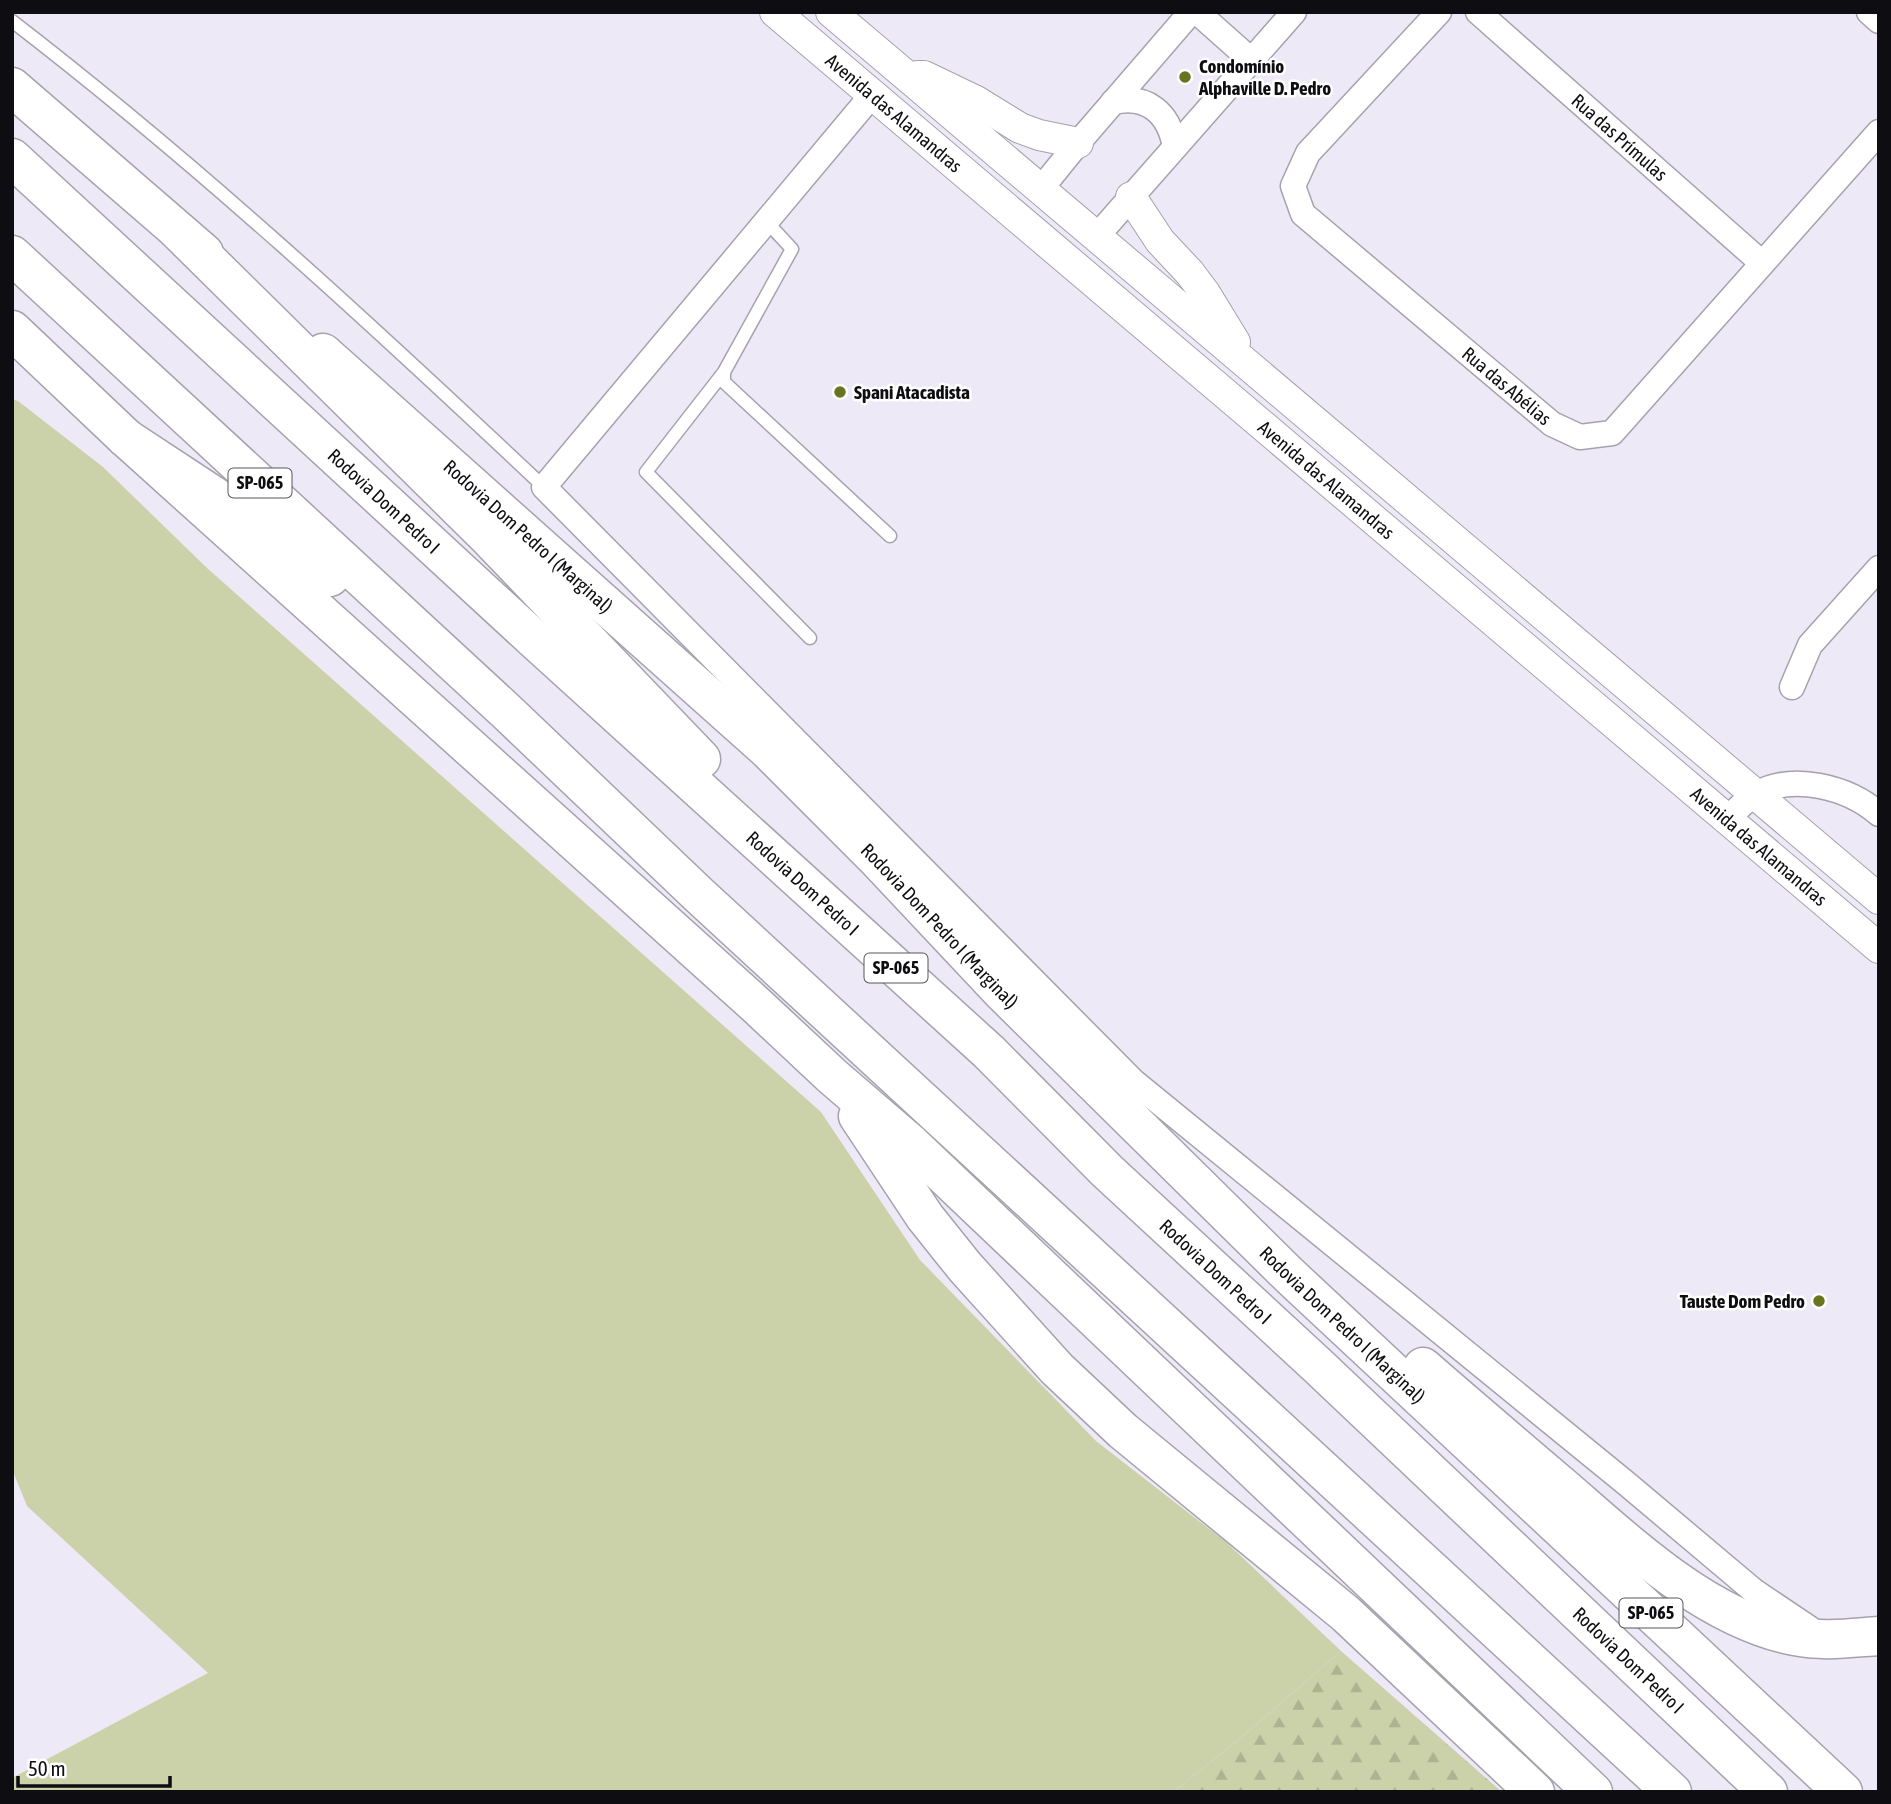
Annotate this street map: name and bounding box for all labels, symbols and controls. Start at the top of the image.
street label: Avenida das Alamandras [821,49,967,177]
place label: Condomínio Alphaville D. Pedro [1198,55,1331,99]
marker: Condomínio Alphaville D. Pedro [1177,69,1193,85]
street label: Rua das Prímulas [1567,89,1672,185]
street label: Rua das Abélias [1458,342,1556,430]
place label: Spani Atacadista [854,381,970,403]
marker: Spani Atacadista [832,384,848,400]
street label: Avenida das Alamandras [1254,416,1399,544]
street label: Rodovia Dom Pedro I [323,444,445,558]
street label: Rodovia Dom Pedro I (Marginal) [439,455,617,617]
road number: SP-065 [229,468,292,498]
street label: Avenida das Alamandras [1686,782,1832,910]
street label: Rodovia Dom Pedro I [742,826,864,940]
street label: Rodovia Dom Pedro I (Marginal) [857,839,1023,1013]
road number: SP-065 [864,953,928,982]
street label: Rodovia Dom Pedro I [1155,1214,1276,1329]
street label: Rodovia Dom Pedro I (Marginal) [1255,1242,1430,1407]
place label: Tauste Dom Pedro [1680,1290,1805,1312]
marker: Tauste Dom Pedro [1811,1293,1827,1309]
road number: SP-065 [1620,1598,1682,1628]
street label: Rodovia Dom Pedro I [1569,1602,1689,1718]
scale bar [18,1744,170,1788]
text: 50 m [28,1756,66,1780]

